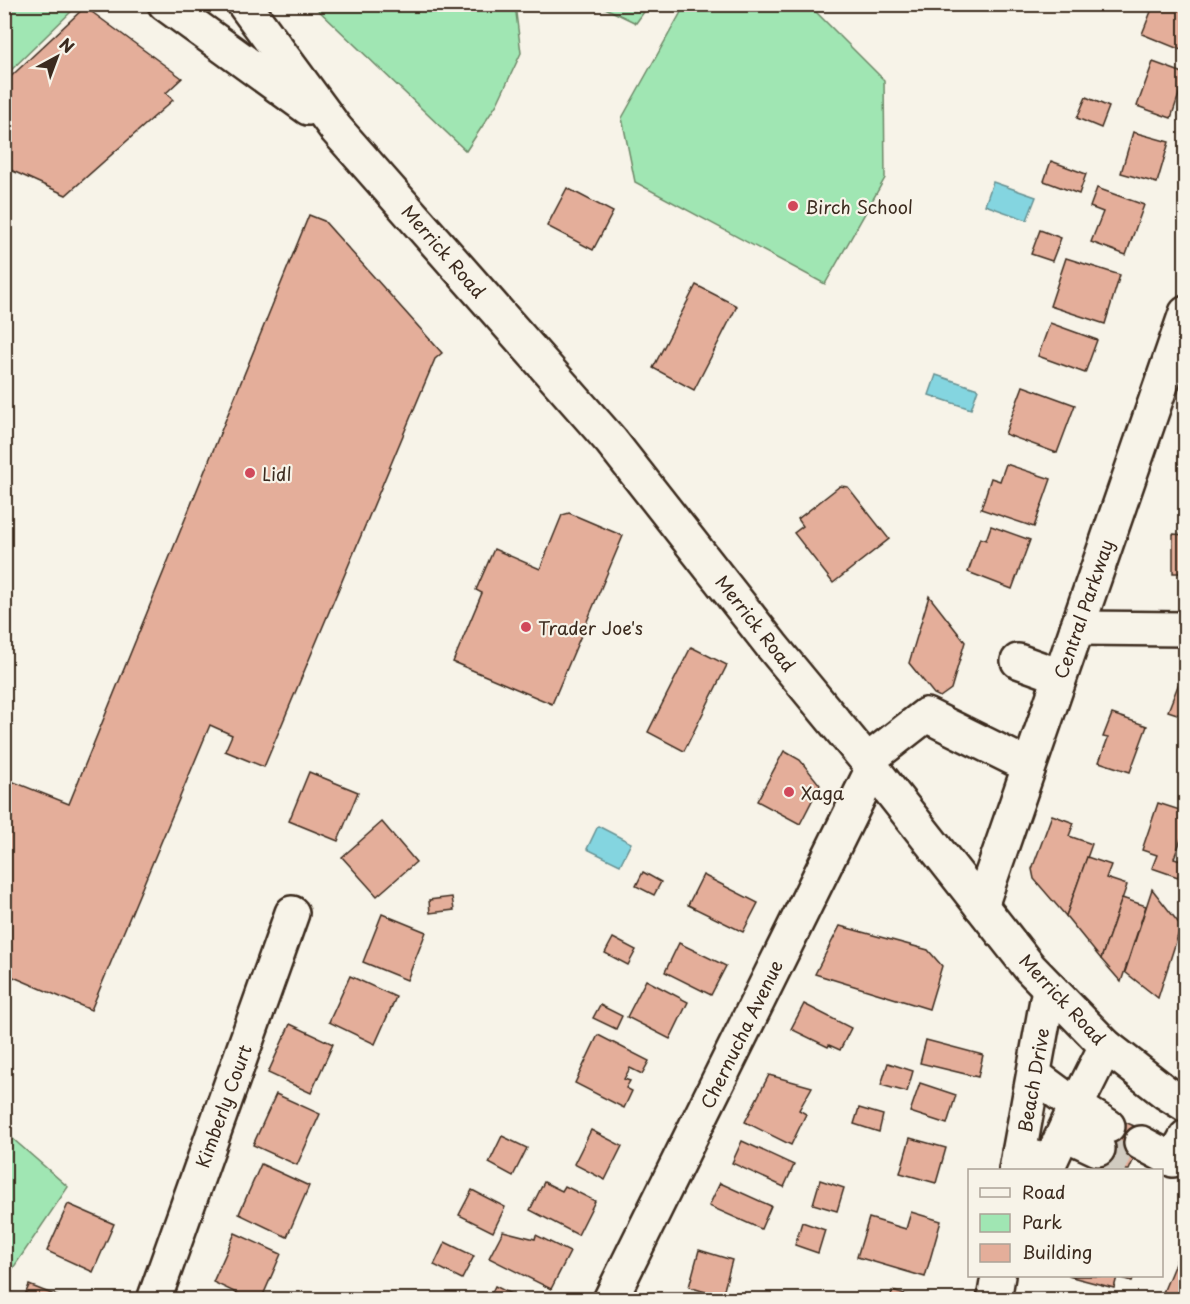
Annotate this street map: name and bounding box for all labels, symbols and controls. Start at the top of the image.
north arrow [27,27,87,87]
text: N [55,32,80,58]
place label: Birch School [805,193,913,220]
street label: Merrick Road [396,198,492,304]
marker: Birch School [786,199,800,213]
place label: Lidl [262,460,292,487]
marker: Lidl [243,466,257,480]
street label: Central Parkway [1047,536,1119,682]
street label: Merrick Road [710,569,802,677]
place label: Trader Joe's [538,614,643,641]
marker: Trader Joe's [519,620,533,634]
place label: Xaga [801,779,845,806]
marker: Xaga [782,785,796,799]
street label: Merrick Road [1014,947,1112,1051]
street label: Chernucha Avenue [693,955,789,1113]
street label: Beach Drive [1011,1026,1055,1134]
street label: Kimberly Court [188,1041,258,1171]
legend [968,1169,1163,1277]
text: Road [1022,1178,1066,1205]
text: Park [1022,1208,1062,1235]
text: Building [1022,1238,1092,1265]

